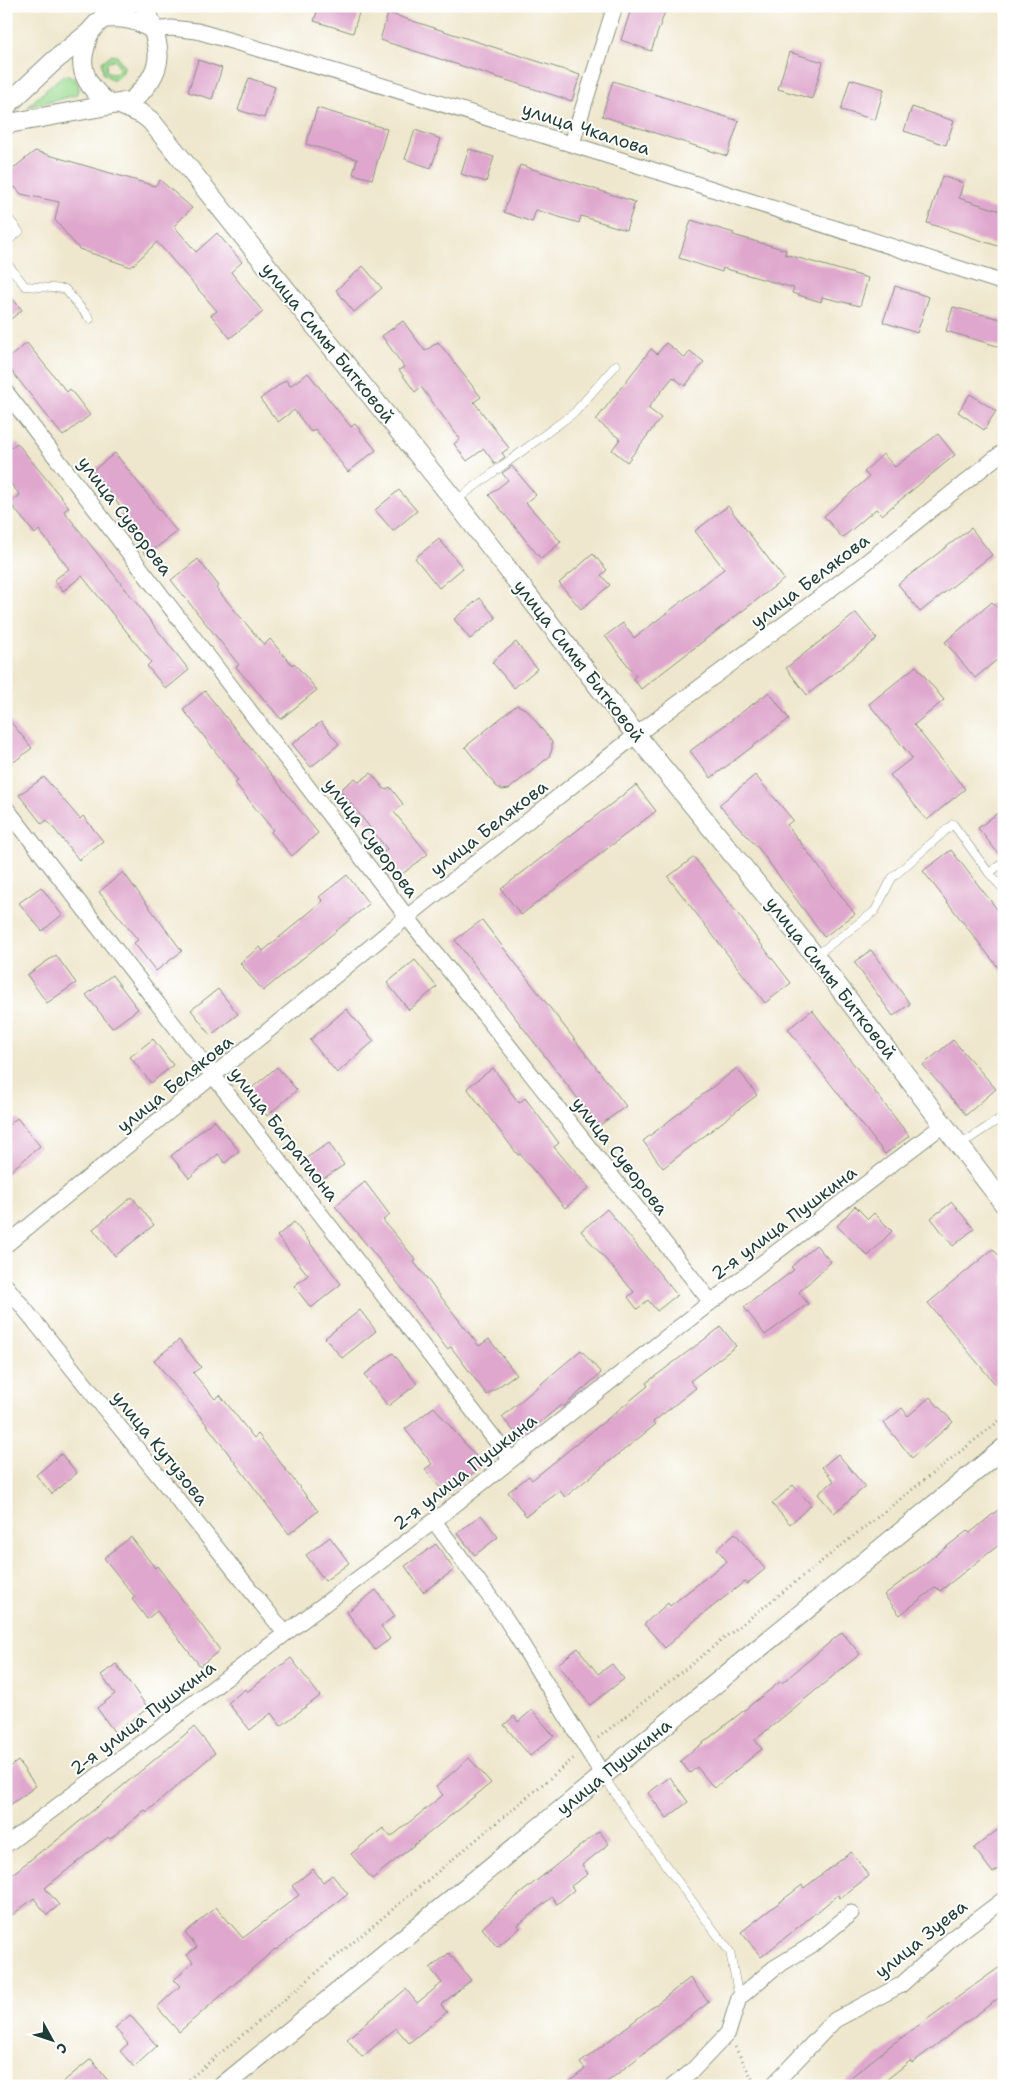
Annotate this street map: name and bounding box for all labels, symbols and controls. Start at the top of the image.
street label: улица Чкалова [519,97,653,161]
street label: улица Симы Битковой [256,258,400,428]
street label: улица Суворова [72,451,178,581]
street label: улица Белякова [746,528,874,634]
street label: улица Симы Битковой [508,575,650,747]
street label: улица Суворова [318,773,424,903]
street label: улица Белякова [425,775,553,881]
street label: улица Симы Битковой [760,892,902,1064]
street label: улица Белякова [112,1030,238,1138]
street label: улица Багратиона [224,1062,344,1206]
street label: улица Суворова [566,1092,674,1220]
street label: 2-я улица Пушкина [706,1160,862,1286]
street label: улица Кутузова [106,1386,214,1510]
street label: 2-я улица Пушкина [388,1408,542,1536]
street label: 2-я улица Пушкина [65,1655,221,1781]
street label: улица Пушкина [552,1713,676,1821]
street label: улица Зуева [870,1894,972,1984]
north arrow [28,2014,78,2064]
text: С [52,2039,72,2057]

